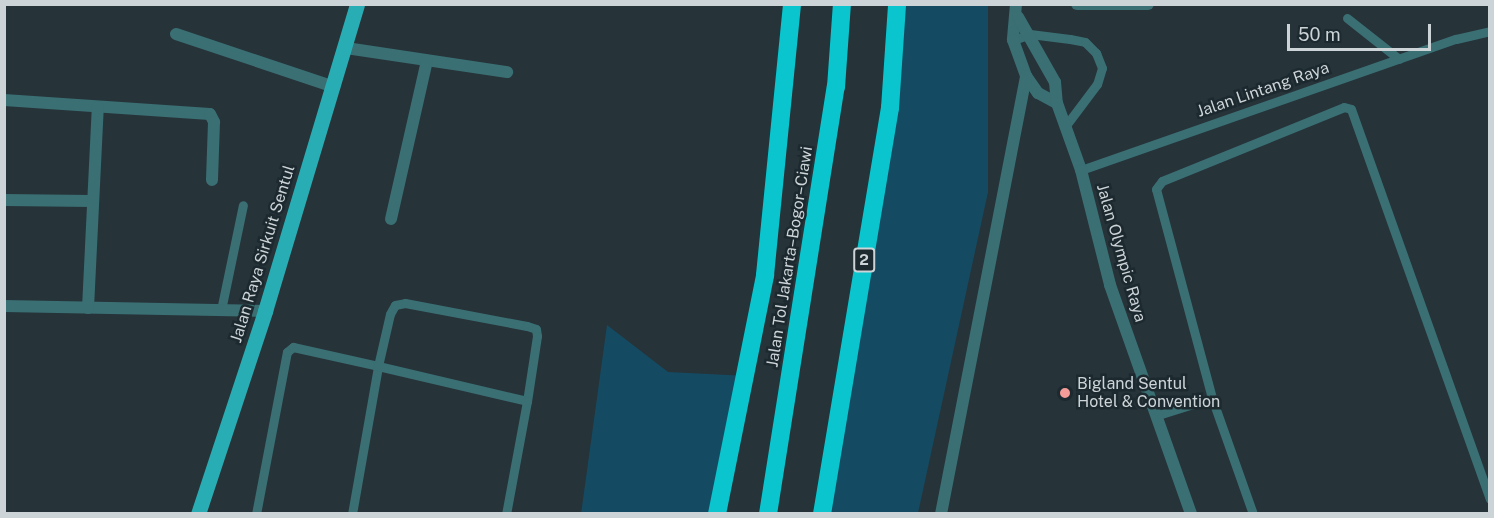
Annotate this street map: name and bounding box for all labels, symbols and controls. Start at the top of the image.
scale bar [1290,12,1434,50]
text: 50 m [1298,24,1341,45]
street label: Jalan Lintang Raya [1194,58,1332,122]
street label: Jalan Tol Jakarta–Bogor–Ciawi [763,145,817,369]
street label: Jalan Raya Sirkuit Sentul [227,163,299,345]
street label: Jalan Olympic Raya [1092,182,1150,324]
road number: 2 [852,248,876,272]
place label: Bigland Sentul Hotel & Convention [1077,374,1220,412]
marker: Bigland Sentul Hotel & Convention [1058,386,1072,400]

